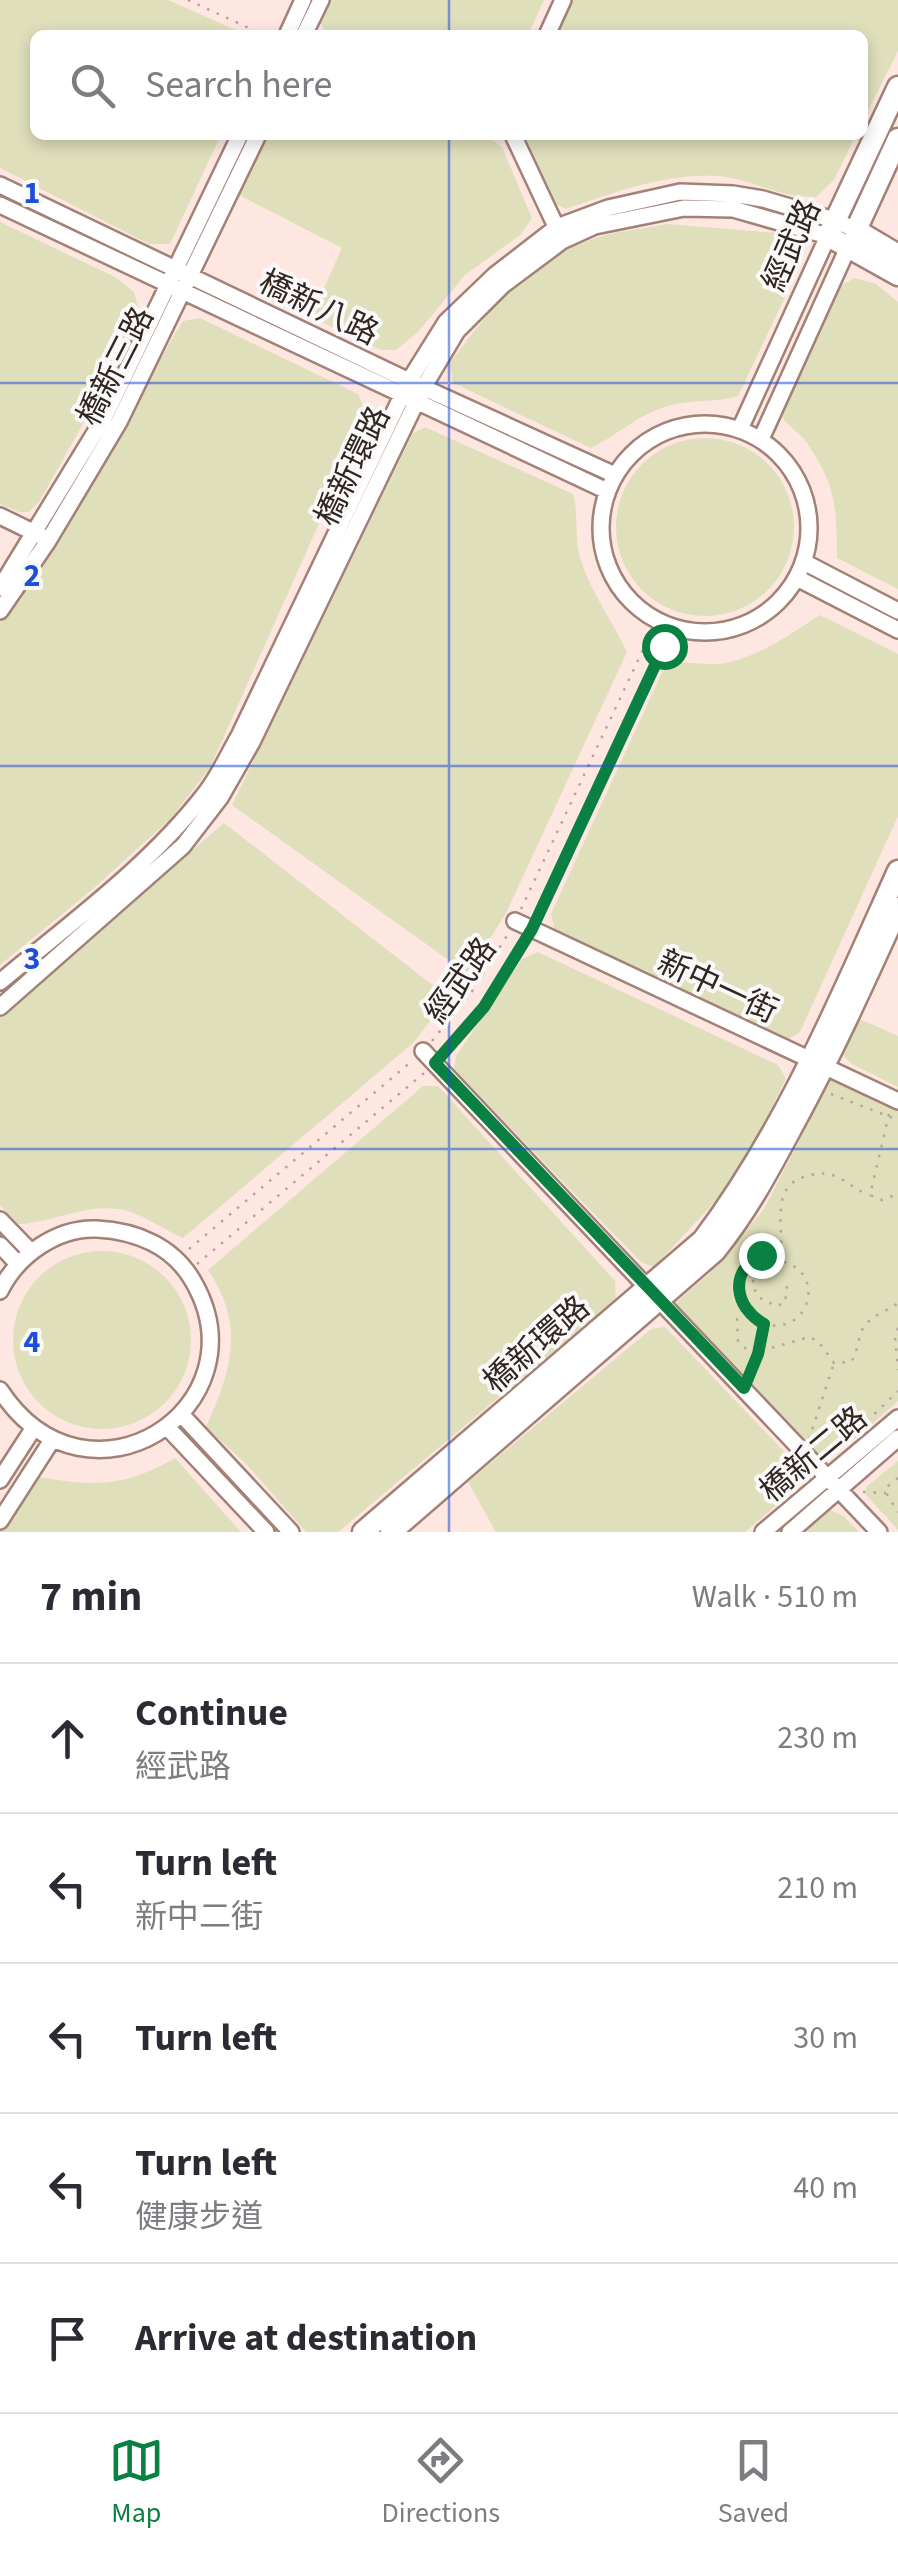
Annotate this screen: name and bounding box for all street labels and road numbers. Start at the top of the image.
street label: 經武路 [751,192,832,299]
street label: 橋新八路 [251,259,386,357]
street label: 橋新三路 [66,299,165,434]
street label: 橋新環路 [304,399,402,534]
street label: 經武路 [414,928,508,1033]
street label: 新中一街 [650,939,785,1035]
street label: 橋新環路 [473,1285,600,1404]
street label: 橋新二路 [750,1396,877,1514]

